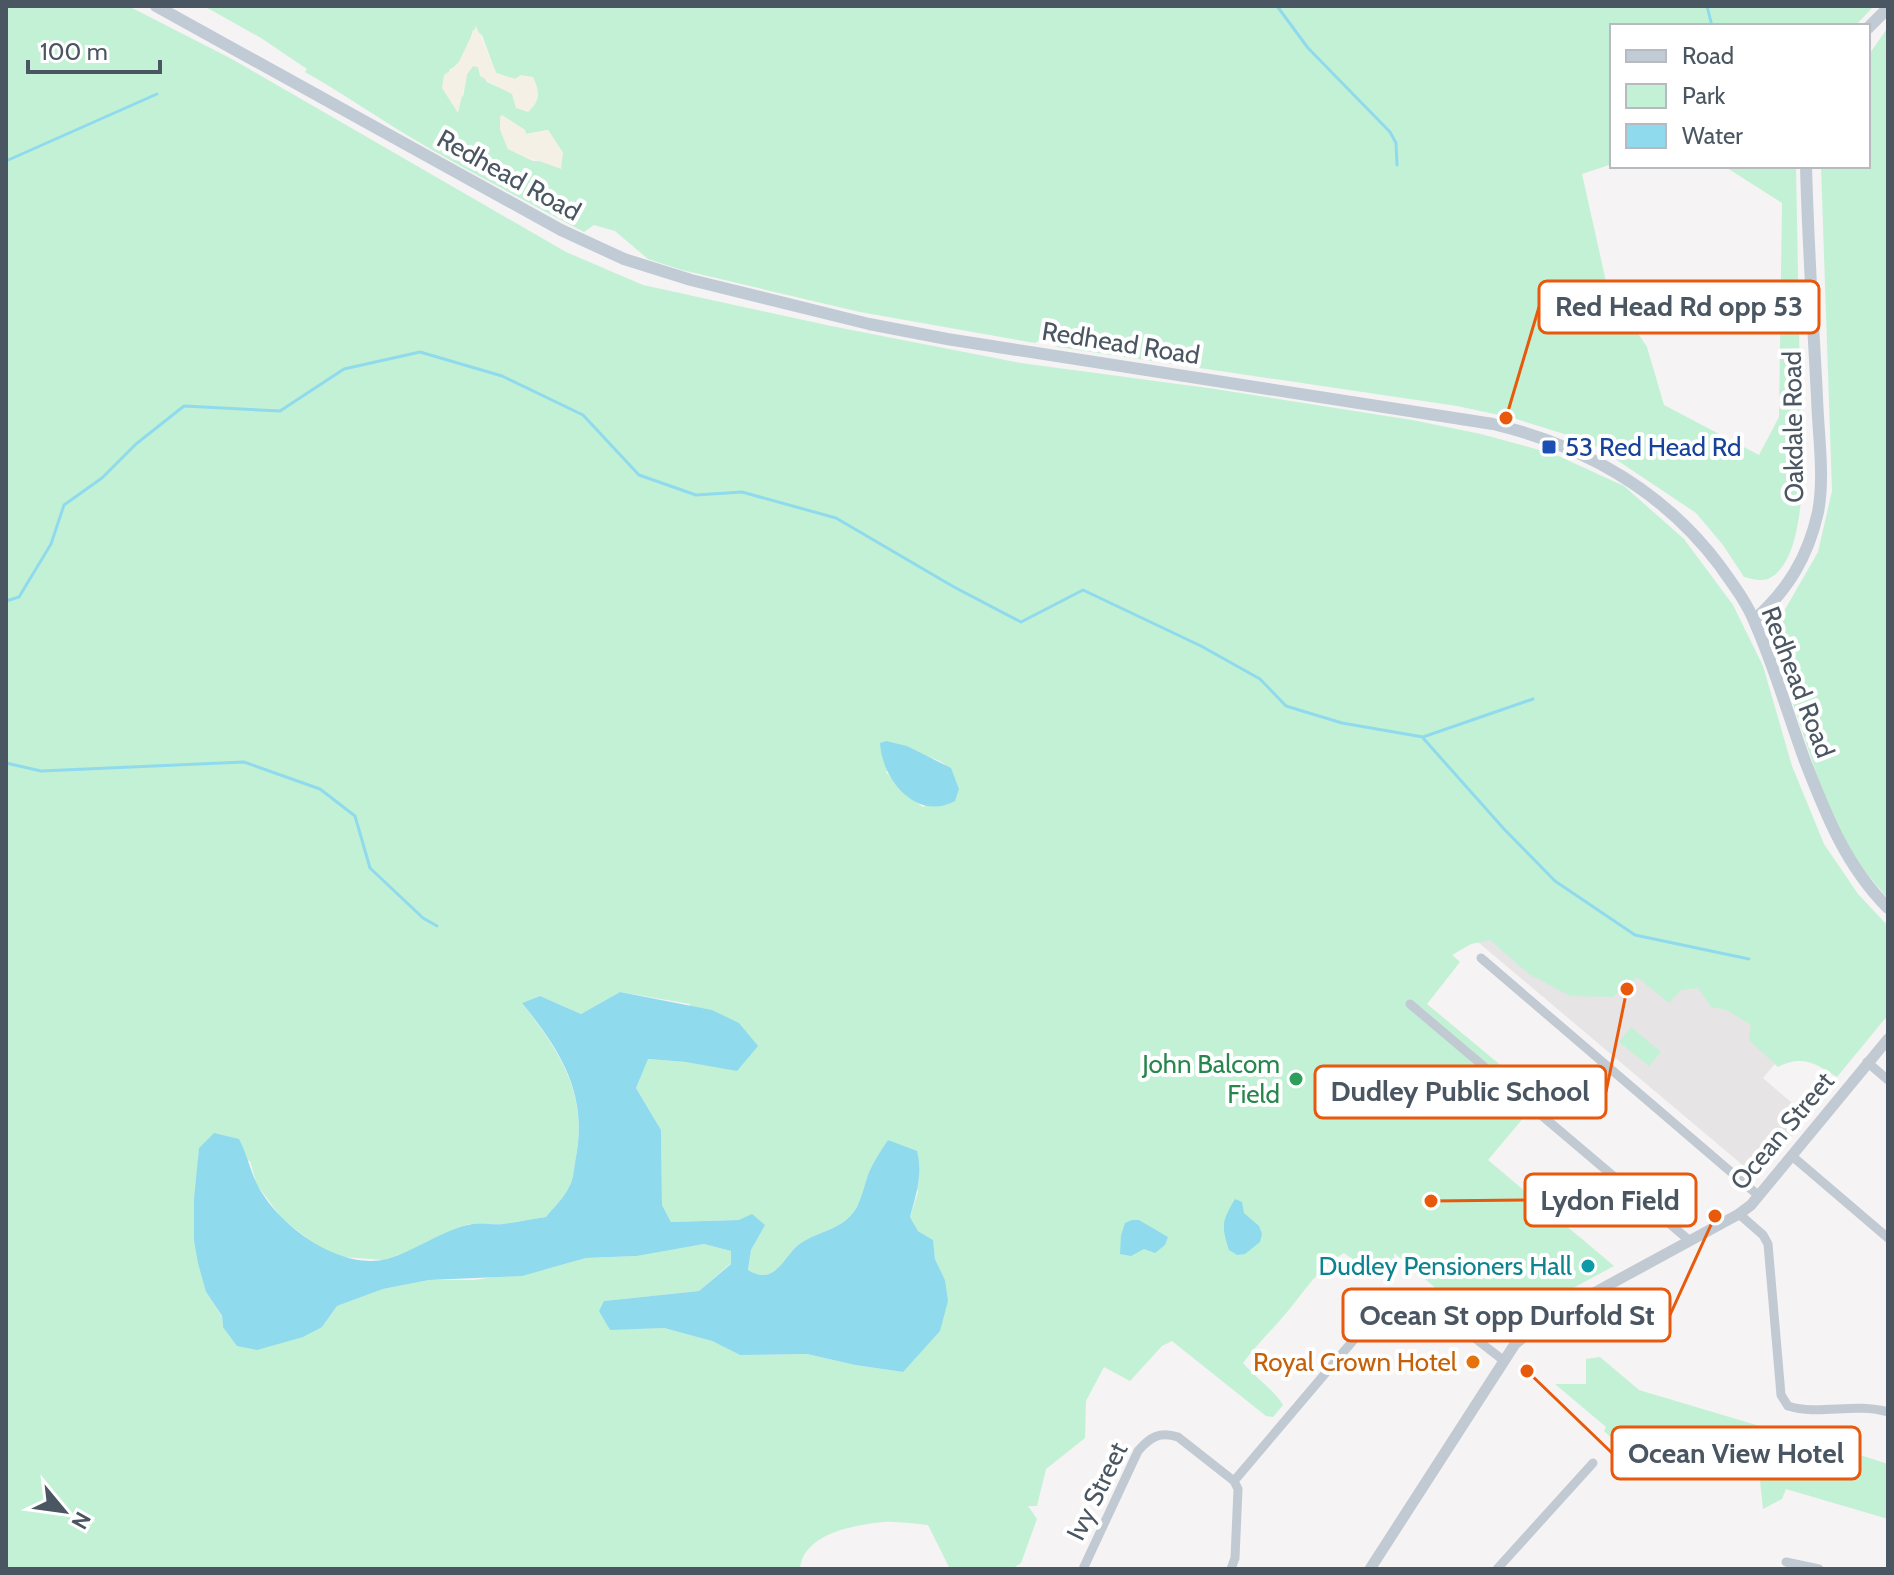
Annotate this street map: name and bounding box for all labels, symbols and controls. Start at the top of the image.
scale bar [28,24,160,74]
legend [1610,24,1870,168]
text: 100 m [40,37,108,66]
text: Road [1682,41,1734,70]
text: Park [1682,81,1725,110]
text: Water [1682,121,1743,150]
street label: Redhead Road [431,122,587,228]
callout: Red Head Rd opp 53 [1539,281,1819,333]
text: Red Head Rd opp 53 [1555,289,1803,323]
street label: Redhead Road [1040,315,1202,371]
street label: Oakdale Road [1776,351,1810,503]
place label: 53 Red Head Rd [1565,431,1741,463]
marker: 53 Red Head Rd [1540,438,1558,456]
street label: Redhead Road [1754,602,1842,762]
place label: John Balcom Field [1141,1048,1280,1110]
street label: Ocean Street [1723,1065,1841,1197]
callout: Dudley Public School [1315,1066,1606,1118]
marker: John Balcom Field [1287,1070,1305,1088]
text: Dudley Public School [1330,1074,1590,1108]
callout: Lydon Field [1525,1174,1696,1226]
text: Lydon Field [1540,1183,1680,1217]
place label: Dudley Pensioners Hall [1319,1250,1572,1282]
marker: Dudley Pensioners Hall [1579,1257,1597,1275]
callout: Ocean St opp Durfold St [1343,1289,1670,1341]
text: Ocean St opp Durfold St [1359,1298,1655,1332]
place label: Royal Crown Hotel [1253,1346,1457,1378]
marker: Royal Crown Hotel [1464,1353,1482,1371]
callout: Ocean View Hotel [1612,1427,1860,1479]
text: Ocean View Hotel [1628,1436,1844,1470]
street label: Ivy Street [1060,1437,1134,1545]
north arrow [24,1471,104,1551]
text: N [65,1507,97,1534]

